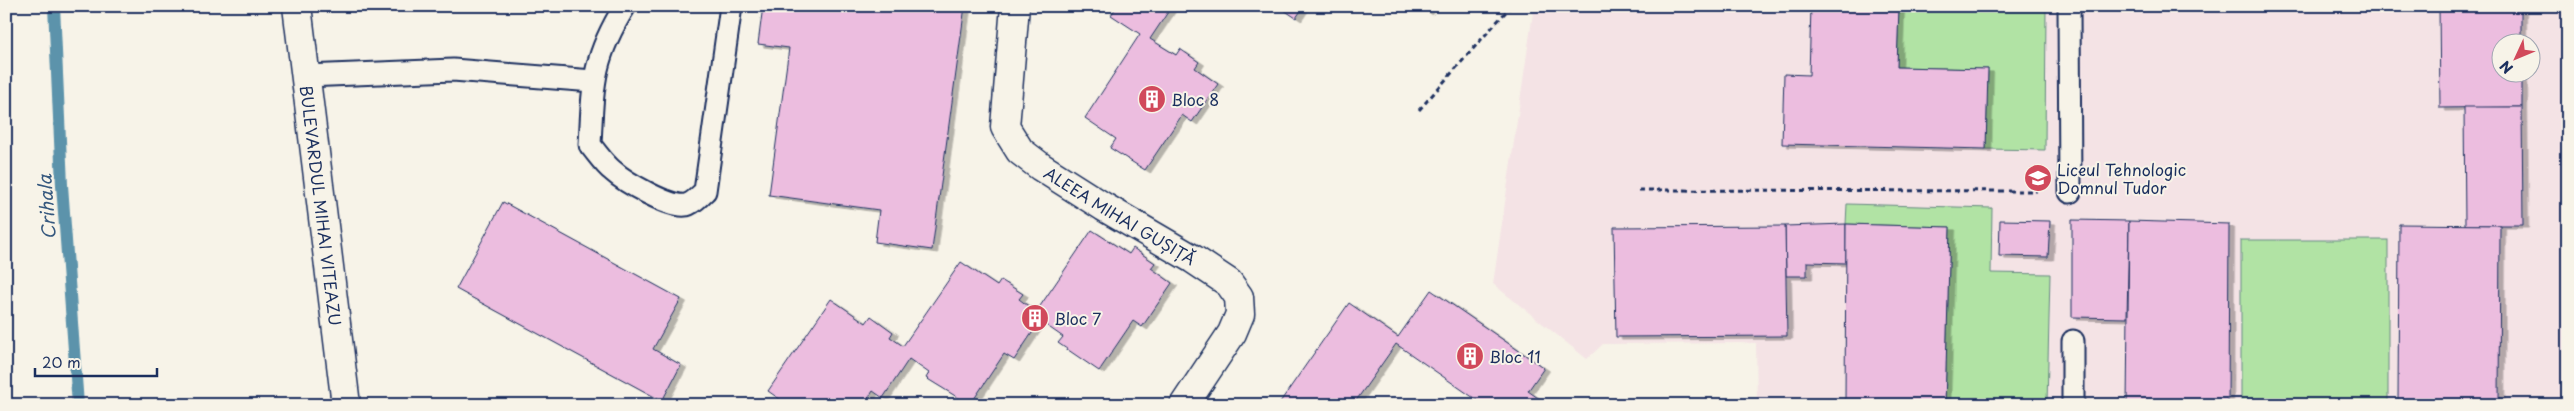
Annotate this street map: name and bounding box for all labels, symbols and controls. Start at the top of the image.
north arrow [2492,32,2542,82]
text: N [2495,56,2518,79]
street label: BULEVARDUL MIHAI VITEAZU [295,84,348,327]
building icon: Bloc 8 [1137,84,1167,114]
place label: Bloc 8 [1171,87,1219,111]
place label: Liceul Tehnologic Domnul Tudor [2057,157,2186,199]
street label: ALEEA MIHAI GUȘIȚĂ [1040,160,1201,270]
school or university icon: Liceul Tehnologic Domnul Tudor [2023,163,2053,193]
water label: Crihala [30,173,62,240]
building icon: Bloc 7 [1020,303,1050,333]
place label: Bloc 7 [1054,306,1101,330]
building icon: Bloc 11 [1455,341,1485,371]
place label: Bloc 11 [1489,344,1541,368]
scale bar [35,346,158,378]
text: 20 m [42,350,81,373]

